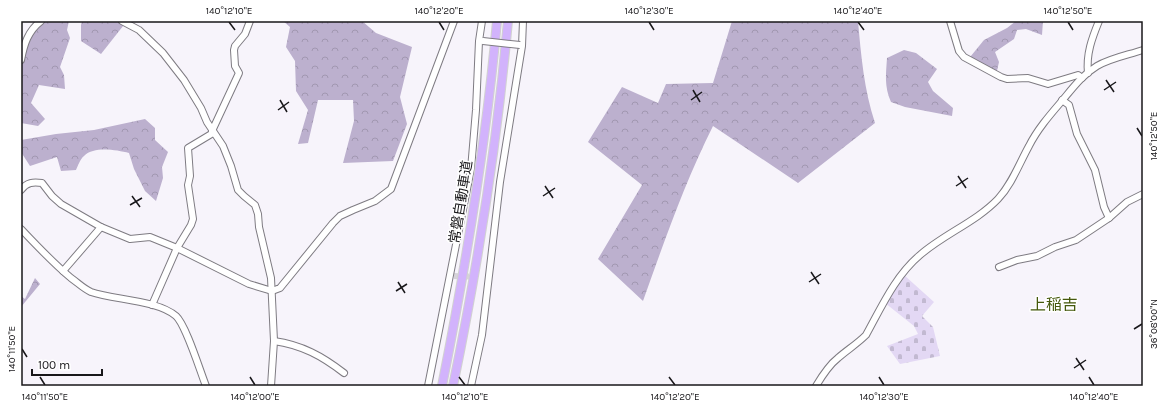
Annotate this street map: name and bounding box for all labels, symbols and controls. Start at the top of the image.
text: 140°12'10"E [206,5,252,17]
text: 140°12'20"E [414,5,464,17]
text: 140°12'30"E [624,5,674,17]
text: 140°12'40"E [834,5,882,17]
text: 140°12'50"E [1044,5,1092,17]
text: 140°12'50"E [1148,112,1160,160]
street label: 常磐自動車道 [446,159,476,245]
district label: 上稲吉 [1030,295,1078,314]
text: 36°08'00"N [1148,299,1160,349]
text: 140°11'50"E [6,326,18,372]
scale bar [32,351,102,377]
text: 100 m [38,358,70,372]
text: 140°11'50"E [22,391,68,403]
text: 140°12'00"E [230,391,280,403]
text: 140°12'10"E [442,391,488,403]
text: 140°12'20"E [650,391,700,403]
text: 140°12'30"E [859,391,909,403]
text: 140°12'40"E [1070,391,1118,403]

